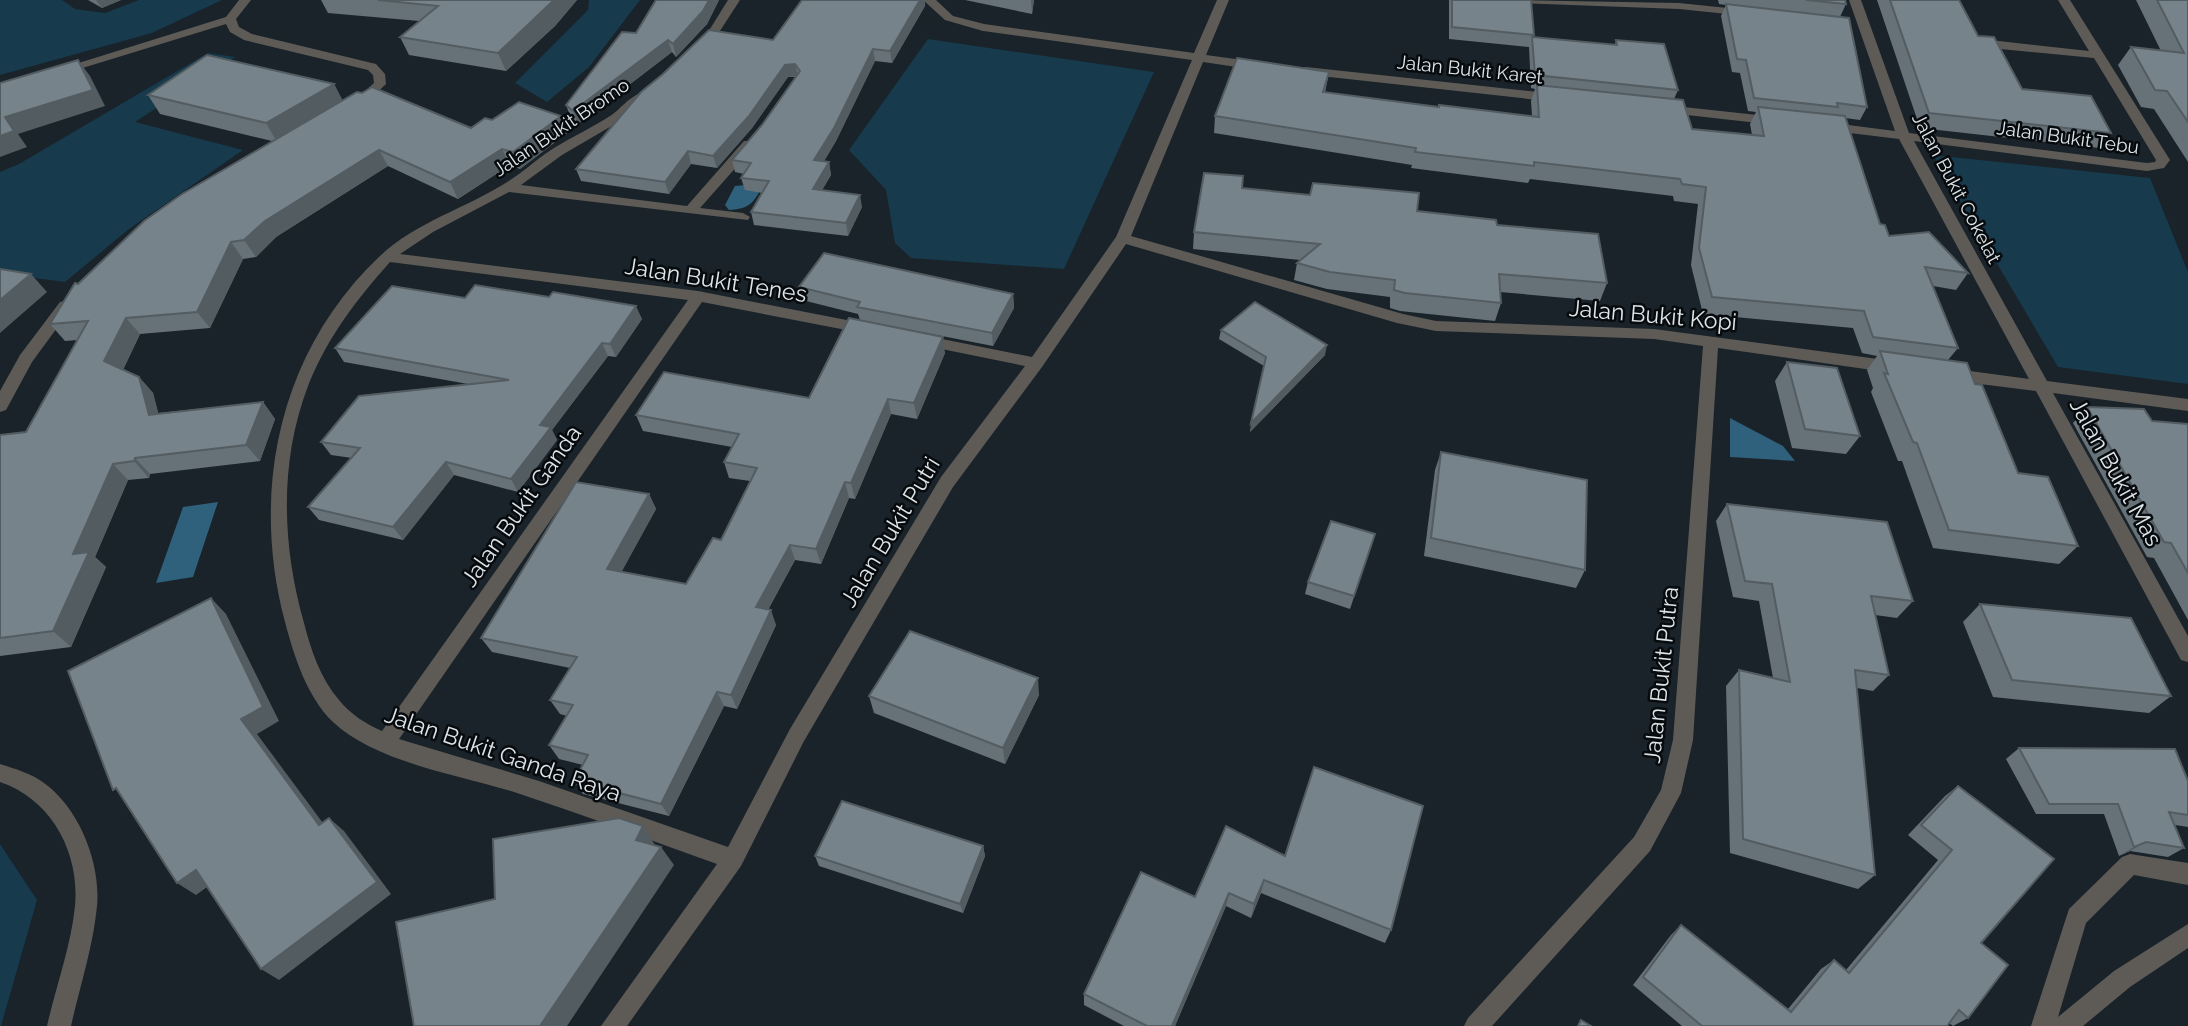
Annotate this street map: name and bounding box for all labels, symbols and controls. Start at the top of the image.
street label: Jalan Bukit Karet [1396,50,1545,88]
street label: Jalan Bukit Bromo [489,73,633,181]
street label: Jalan Bukit Cokelat [1908,109,2006,267]
street label: Jalan Bukit Tebu [1996,116,2140,158]
street label: Jalan Bukit Tenes [623,252,809,307]
street label: Jalan Bukit Kopi [1568,294,1738,335]
street label: Jalan Bukit Mas [2065,393,2168,550]
street label: Jalan Bukit Ganda [455,420,586,591]
street label: Jalan Bukit Putri [834,452,945,612]
street label: Jalan Bukit Putra [1638,585,1683,765]
street label: Jalan Bukit Ganda Raya [382,700,625,807]

